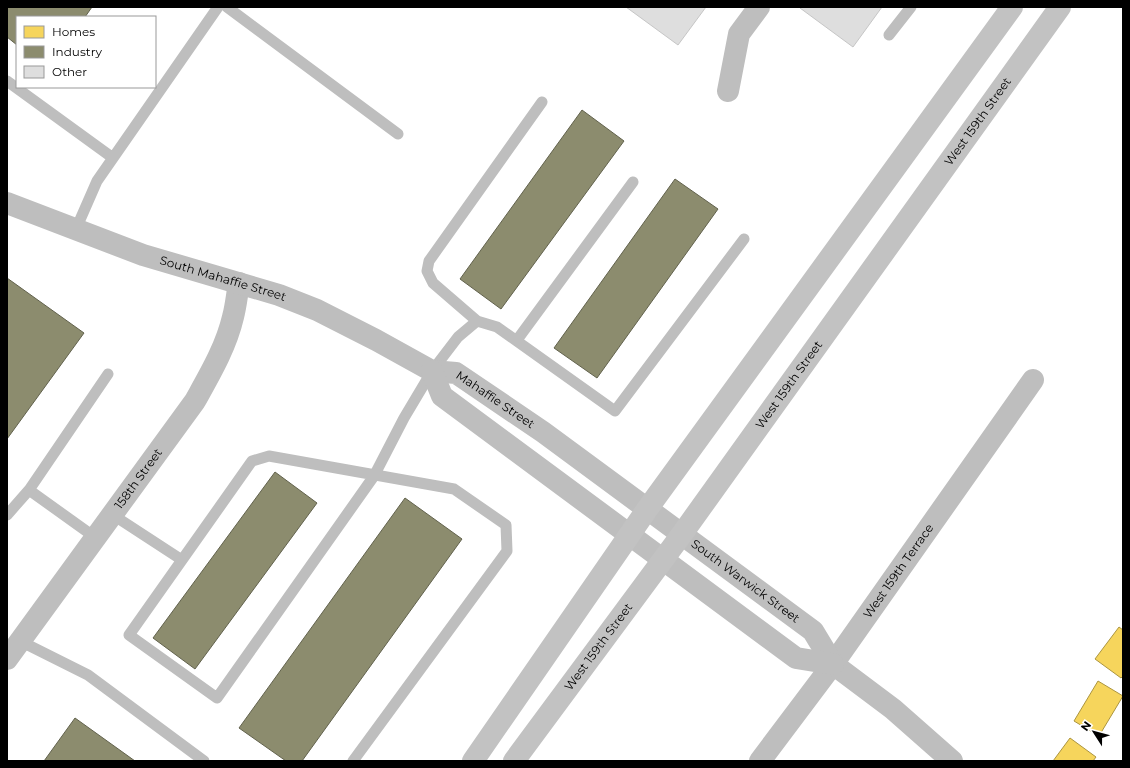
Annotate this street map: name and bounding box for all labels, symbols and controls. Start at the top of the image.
legend [16,16,156,88]
text: Homes [52,24,95,39]
text: Industry [52,44,102,59]
text: Other [52,64,87,79]
street label: West 159th Street [941,74,1014,168]
street label: South Mahaffie Street [158,252,289,304]
street label: West 159th Street [752,337,825,432]
street label: Mahaffie Street [453,367,538,431]
street label: 158th Street [111,445,165,512]
street label: West 159th Terrace [860,521,936,621]
street label: South Warwick Street [688,536,803,626]
street label: West 159th Street [561,600,635,693]
north arrow [1074,712,1114,752]
text: N [1078,718,1094,734]

